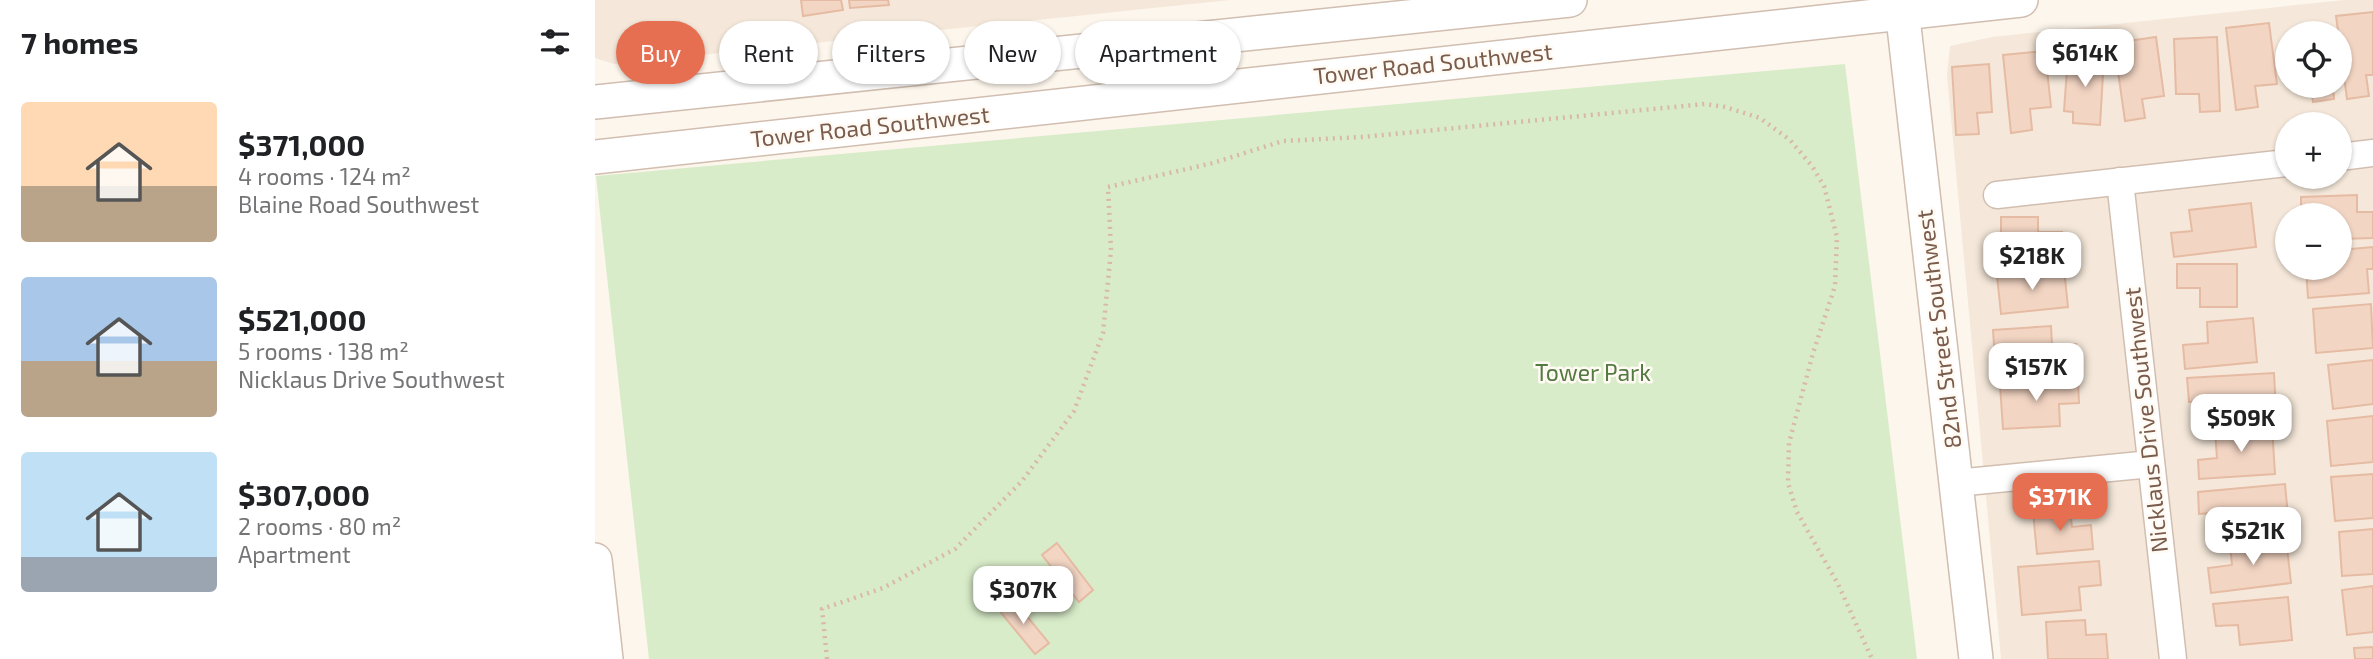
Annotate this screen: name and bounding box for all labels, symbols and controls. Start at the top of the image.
chip: Buy [616,21,705,84]
chip: Rent [719,21,818,84]
chip: Filters [832,21,950,84]
chip: New [964,21,1061,84]
chip: Apartment [1075,21,1241,84]
map controls [2275,21,2352,280]
button: locate [2275,21,2352,98]
icon: filters [536,23,574,61]
text: 7 homes [21,24,138,60]
pin: $614K [2036,29,2134,89]
street label: Tower Road Southwest [1312,37,1554,89]
text: $614K [2052,38,2118,66]
street label: Tower Road Southwest [749,100,991,152]
button: + [2275,112,2352,189]
text: $371,000 [238,126,365,162]
icon: home [77,130,161,214]
text: 4 rooms · 124 m² [238,162,411,190]
text: Blaine Road Southwest [238,190,479,218]
button: − [2275,203,2352,280]
street label: 82nd Street Southwest [1909,208,1967,450]
pin: $218K [1983,232,2081,292]
text: $218K [1999,241,2065,269]
street label: Nicklaus Drive Southwest [2117,286,2173,554]
text: $521,000 [238,301,366,337]
icon: home [77,305,161,389]
text: 5 rooms · 138 m² [238,337,409,365]
pin: $157K [1987,344,2085,403]
text: $157K [2005,352,2067,380]
park label: Tower Park [1535,358,1651,386]
text: Nicklaus Drive Southwest [238,365,505,393]
pin: $509K [2192,394,2290,454]
text: $509K [2207,403,2275,431]
pin: $371K [2011,474,2109,533]
text: $307,000 [238,476,370,512]
icon: home [77,480,161,564]
text: $371K [2028,482,2092,510]
pin: $521K [2204,508,2302,567]
text: 2 rooms · 80 m² [238,512,401,540]
text: $521K [2221,516,2285,544]
text: Apartment [238,540,351,568]
pin: $307K [974,566,1072,626]
text: $307K [989,575,1057,603]

